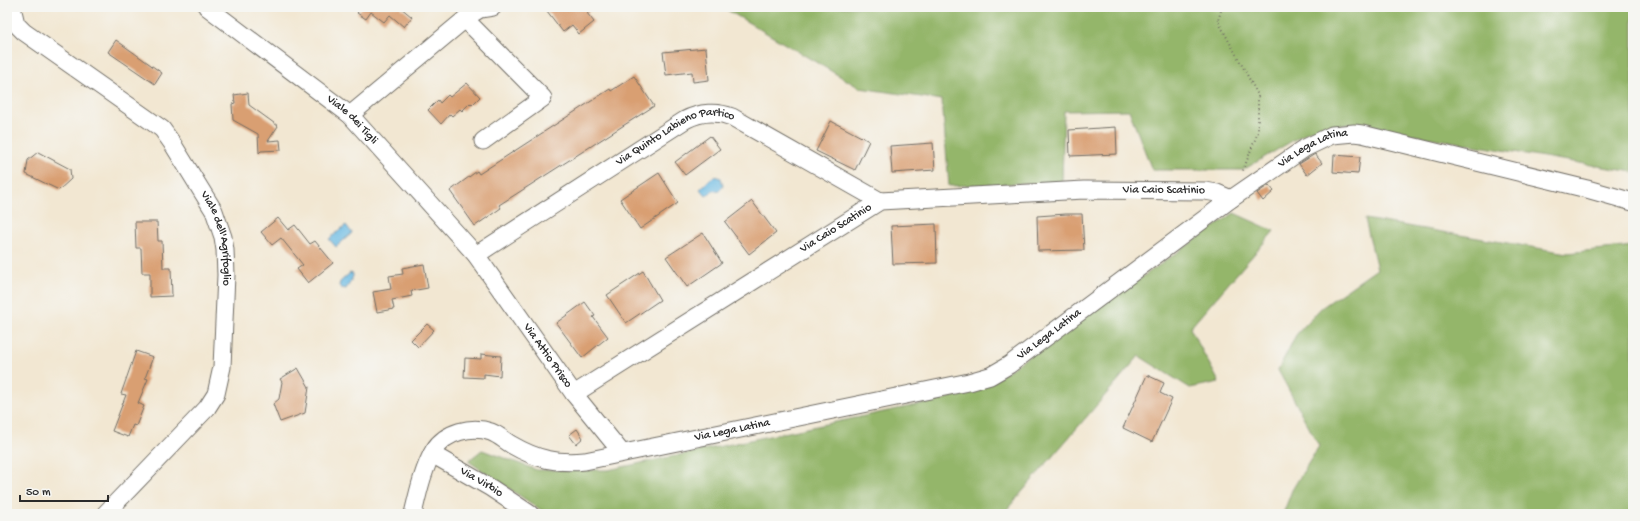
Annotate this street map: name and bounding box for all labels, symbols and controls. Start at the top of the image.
street label: Viale dei Tigli [323,92,381,148]
street label: Via Quinto Labieno Partico [613,106,737,170]
street label: Via Lega Latina [1275,127,1349,172]
street label: Via Caio Scatinio [1122,183,1205,198]
street label: Viale dell'Agrifoglio [196,188,233,286]
street label: Via Caio Scatinio [797,201,875,257]
street label: Via Lega Latina [1014,306,1085,364]
street label: Via Attio Prisco [519,320,575,391]
street label: Via Lega Latina [692,416,772,445]
street label: Via Virbio [456,464,505,501]
scale bar [20,477,108,503]
text: 50 m [26,486,51,500]

